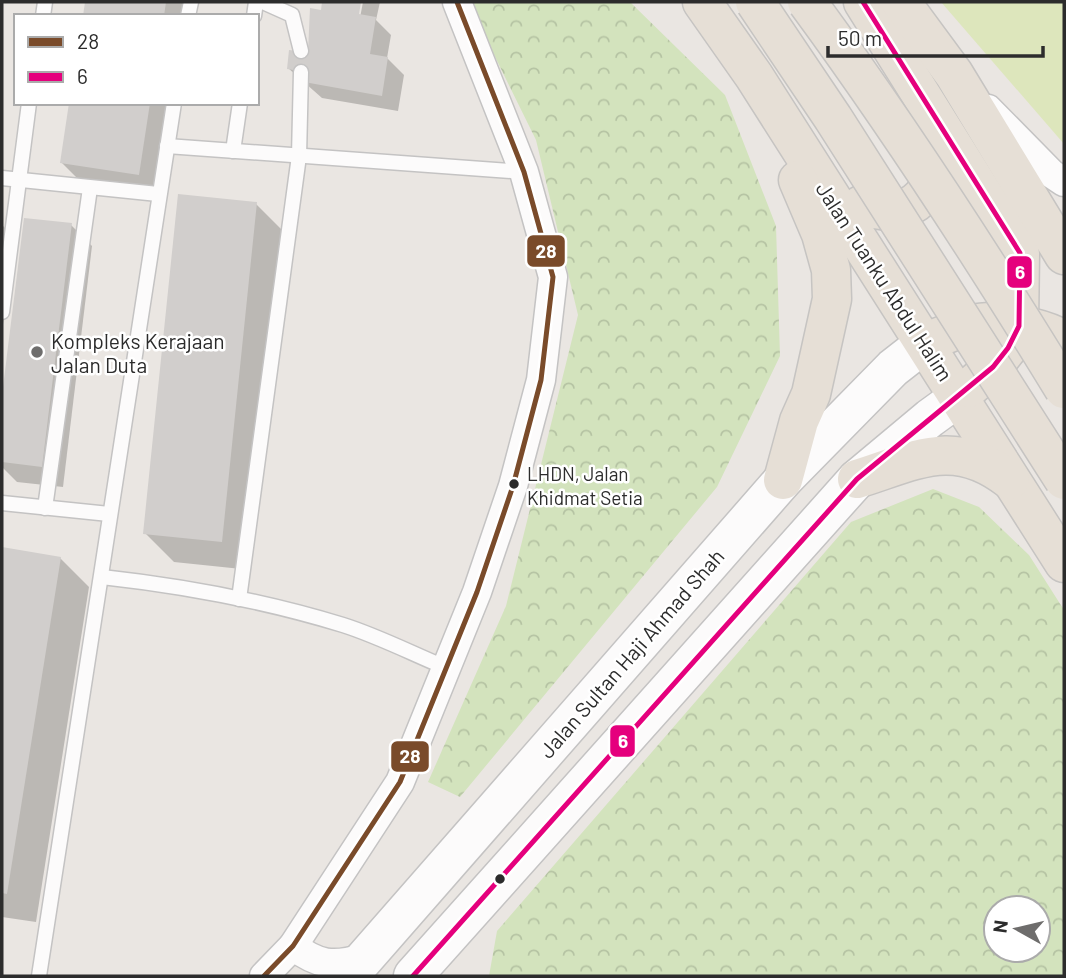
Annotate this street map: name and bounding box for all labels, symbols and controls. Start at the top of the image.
legend [14,14,259,105]
scale bar [828,14,1043,58]
text: 50 m [838,25,882,50]
text: 28 [77,28,99,53]
text: 6 [77,63,88,88]
street label: Jalan Tuanku Abdul Halim [811,177,959,385]
line badge: 28 [526,234,566,268]
text: 28 [536,239,556,262]
line badge: 6 [1006,255,1033,289]
text: 6 [1015,260,1025,283]
place label: Kompleks Kerajaan Jalan Duta [51,328,225,377]
marker: Kompleks Kerajaan Jalan Duta [29,344,45,360]
place label: LHDN, Jalan Khidmat Setia [527,462,643,509]
marker: LHDN, Jalan Khidmat Setia [507,477,521,491]
street label: Jalan Sultan Haji Ahmad Shah [533,543,729,763]
line badge: 6 [609,724,636,758]
text: 6 [618,729,628,752]
line badge: 28 [390,740,430,773]
text: 28 [400,744,420,767]
unlabelled marker [493,872,507,886]
north arrow [982,894,1052,964]
text: N [987,919,1012,934]

